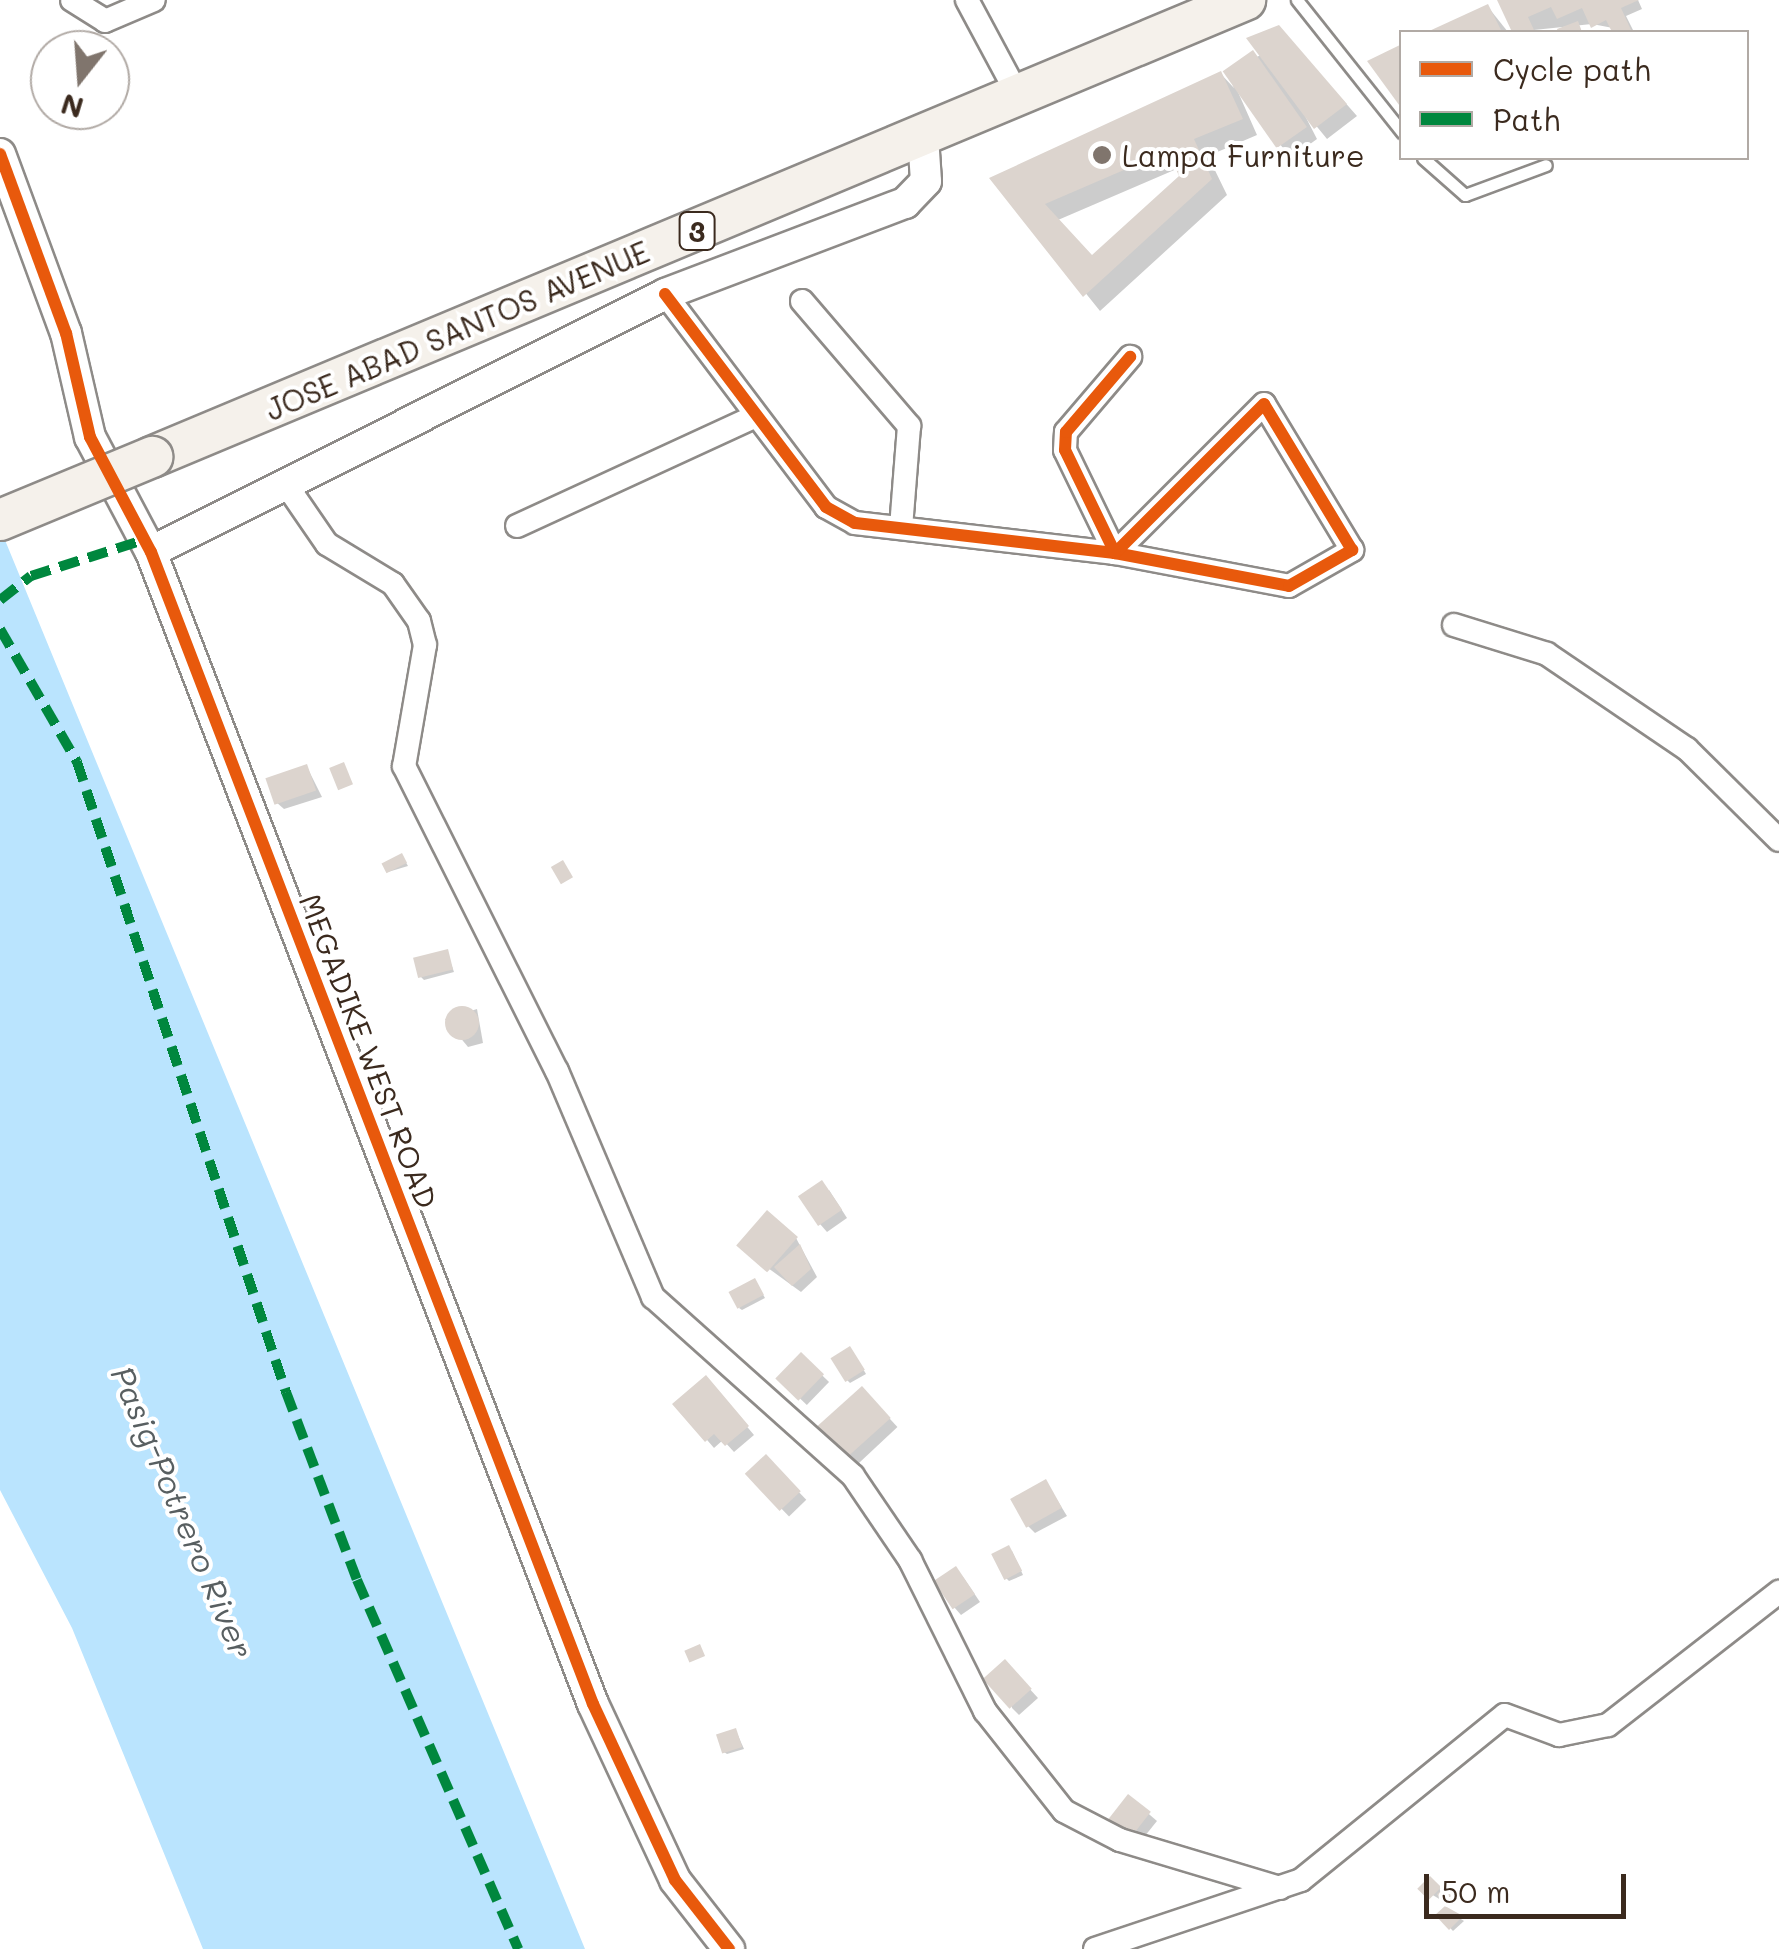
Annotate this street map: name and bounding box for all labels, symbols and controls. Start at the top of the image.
north arrow [30,30,130,130]
legend [1399,30,1749,160]
text: Cycle path [1493,49,1651,89]
text: N [56,86,87,127]
text: Path [1493,99,1560,139]
place label: Lampa Furniture [1122,137,1364,173]
marker: Lampa Furniture [1091,144,1113,166]
road number: 3 [677,208,717,254]
street label: JOSE ABAD SANTOS AVENUE [260,233,654,427]
street label: MEGADIKE WEST ROAD [292,889,446,1213]
water label: Pasig-Potrero River [104,1360,262,1664]
scale bar [1429,1854,1632,1916]
text: 50 m [1441,1871,1511,1911]

